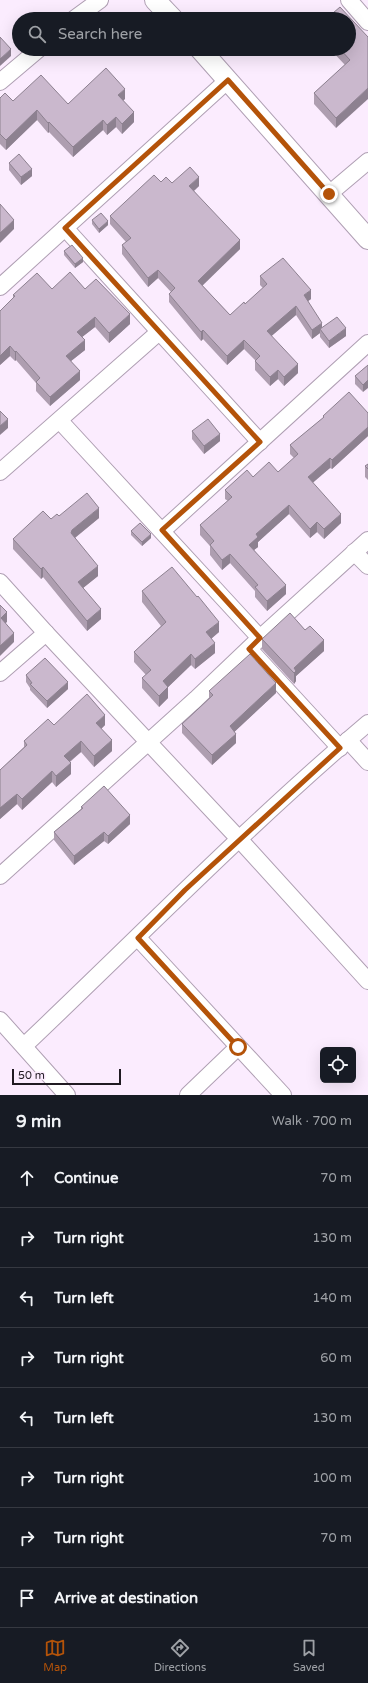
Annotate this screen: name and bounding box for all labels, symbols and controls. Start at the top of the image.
search box [12,12,356,56]
icon: search [26,23,48,45]
text: Search here [58,25,142,43]
route end [320,185,338,203]
route start [229,1038,247,1056]
map controls [320,1047,356,1083]
button: locate [320,1047,356,1083]
scale bar [12,1067,121,1086]
text: 50 m [18,1069,45,1082]
text: 9 min [16,1111,61,1132]
text: Walk · 700 m [272,1113,352,1129]
icon: ahead [16,1167,38,1189]
text: Continue [54,1169,118,1187]
text: 70 m [320,1170,352,1186]
icon: right [16,1227,38,1249]
text: Turn right [54,1229,124,1247]
text: 130 m [312,1230,352,1246]
icon: left [16,1287,38,1309]
text: Turn left [54,1289,114,1307]
text: 140 m [312,1290,352,1306]
icon: right [16,1347,38,1369]
text: Turn right [54,1349,124,1367]
text: 60 m [320,1350,352,1366]
icon: left [16,1407,38,1429]
text: Turn left [54,1409,114,1427]
text: 130 m [312,1410,352,1426]
icon: right [16,1467,38,1489]
text: Turn right [54,1469,124,1487]
text: 100 m [312,1470,352,1486]
icon: right [16,1527,38,1549]
text: Turn right [54,1529,124,1547]
text: 70 m [320,1530,352,1546]
icon: arrive [16,1587,38,1609]
text: Arrive at destination [54,1589,198,1607]
tab: Map [43,1637,67,1674]
tab: Directions [154,1637,206,1674]
tab: Saved [293,1637,325,1674]

